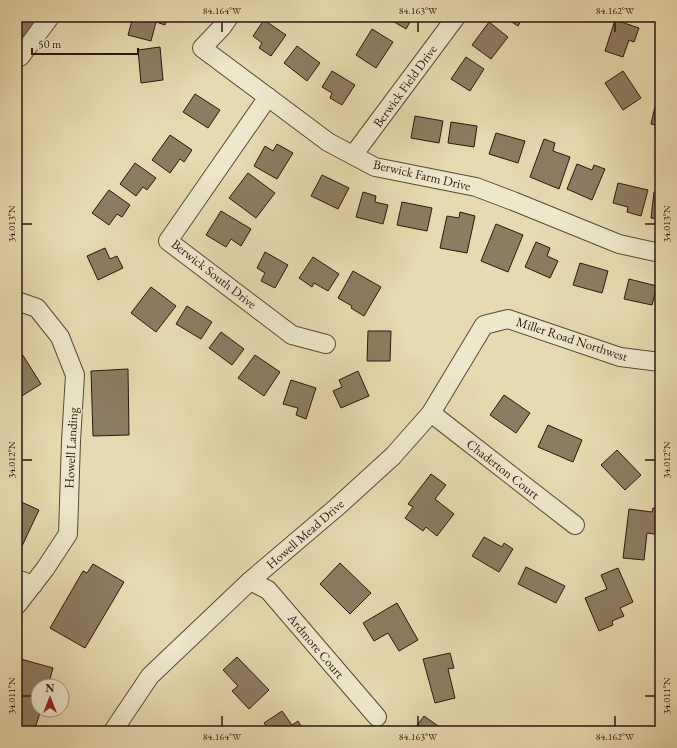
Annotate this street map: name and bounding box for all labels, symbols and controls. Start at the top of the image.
text: 84.164°W [203,4,242,17]
text: 84.163°W [399,4,438,17]
text: 84.162°W [596,4,635,17]
scale bar [32,30,138,56]
text: 50 m [38,36,62,52]
street label: Berwick Field Drive [369,41,441,131]
street label: Berwick Farm Drive [372,156,472,194]
text: 34.013°N [5,205,18,243]
text: 34.013°N [660,205,673,243]
street label: Berwick South Drive [168,235,260,313]
street label: Miller Road Northwest [514,313,630,365]
street label: Howell Landing [60,407,82,489]
street label: Chaderton Court [463,435,543,503]
text: 34.012°N [5,441,18,479]
text: 34.012°N [660,441,673,479]
street label: Howell Mead Drive [262,495,348,573]
street label: Ardmore Court [283,609,348,682]
text: 34.011°N [5,677,18,715]
text: 34.011°N [660,677,673,715]
north arrow [30,678,70,718]
text: N [46,681,55,695]
text: 84.164°W [203,730,242,743]
text: 84.163°W [399,730,438,743]
text: 84.162°W [596,730,635,743]

